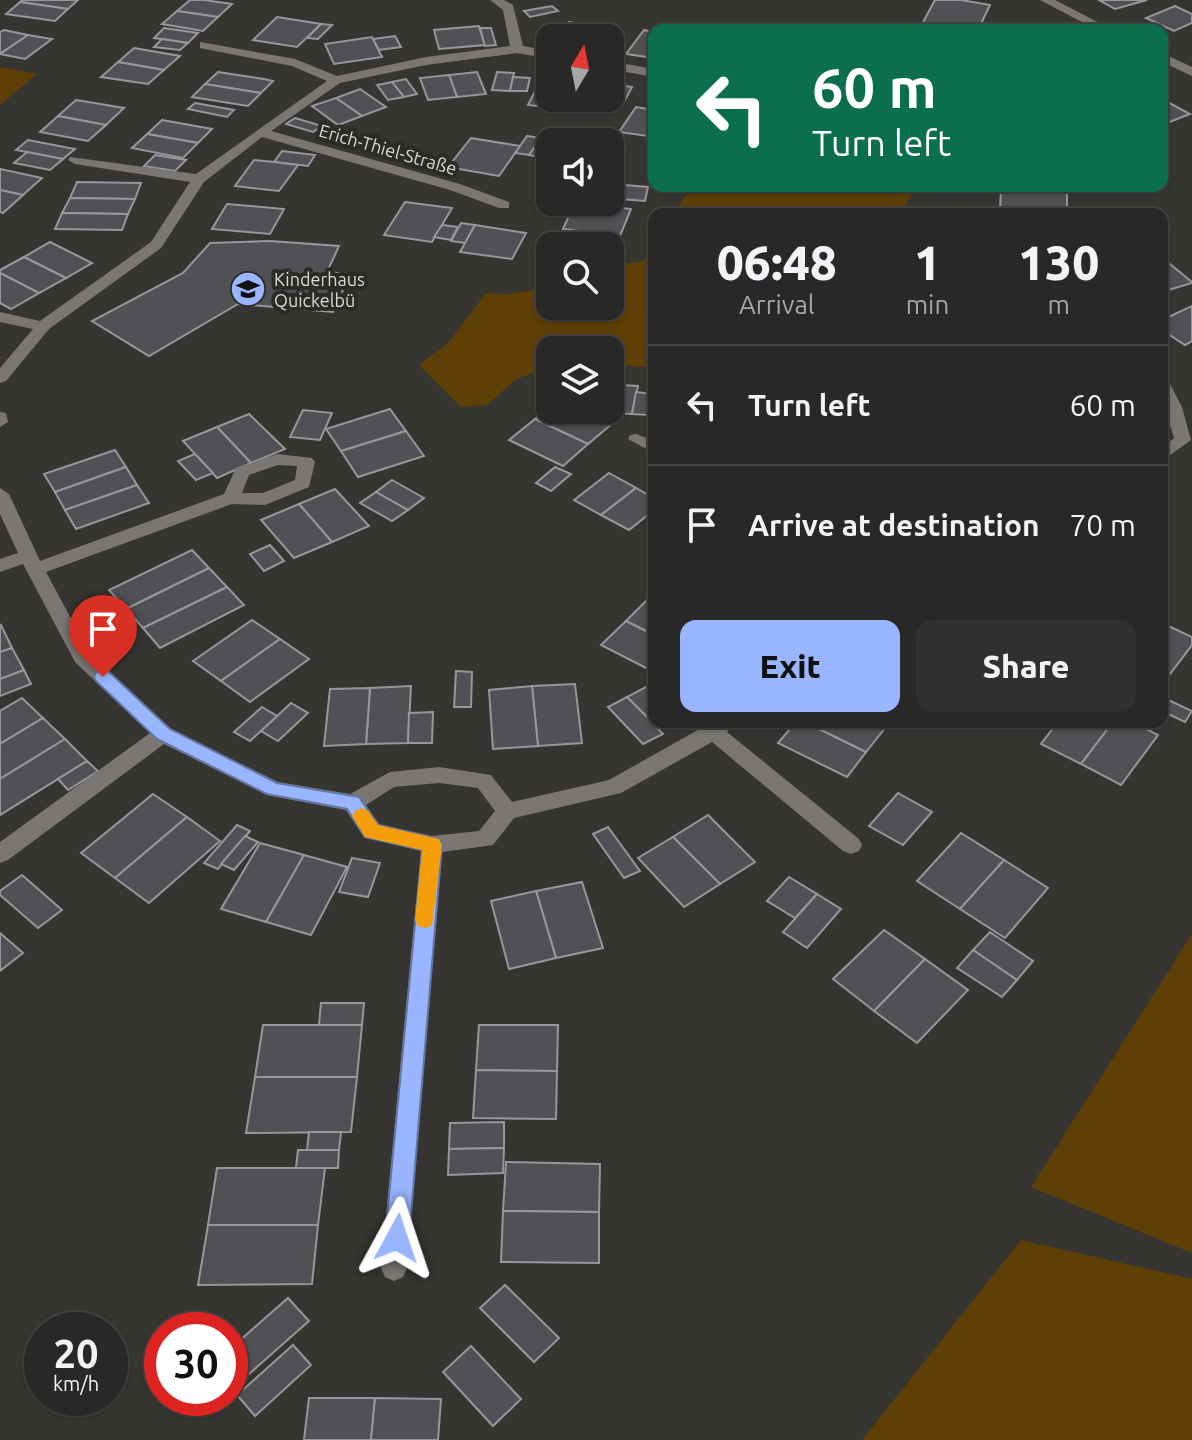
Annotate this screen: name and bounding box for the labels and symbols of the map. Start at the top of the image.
north arrow [536,24,624,112]
street label: Erich-Thiel-Straße [317,120,459,178]
place label: Kinderhaus Quickelbü [274,269,365,311]
school or university icon: Kinderhaus Quickelbü [229,270,267,308]
pin [69,595,137,677]
position arrow [355,1196,439,1280]
speed limit sign: 30 [144,1312,248,1416]

